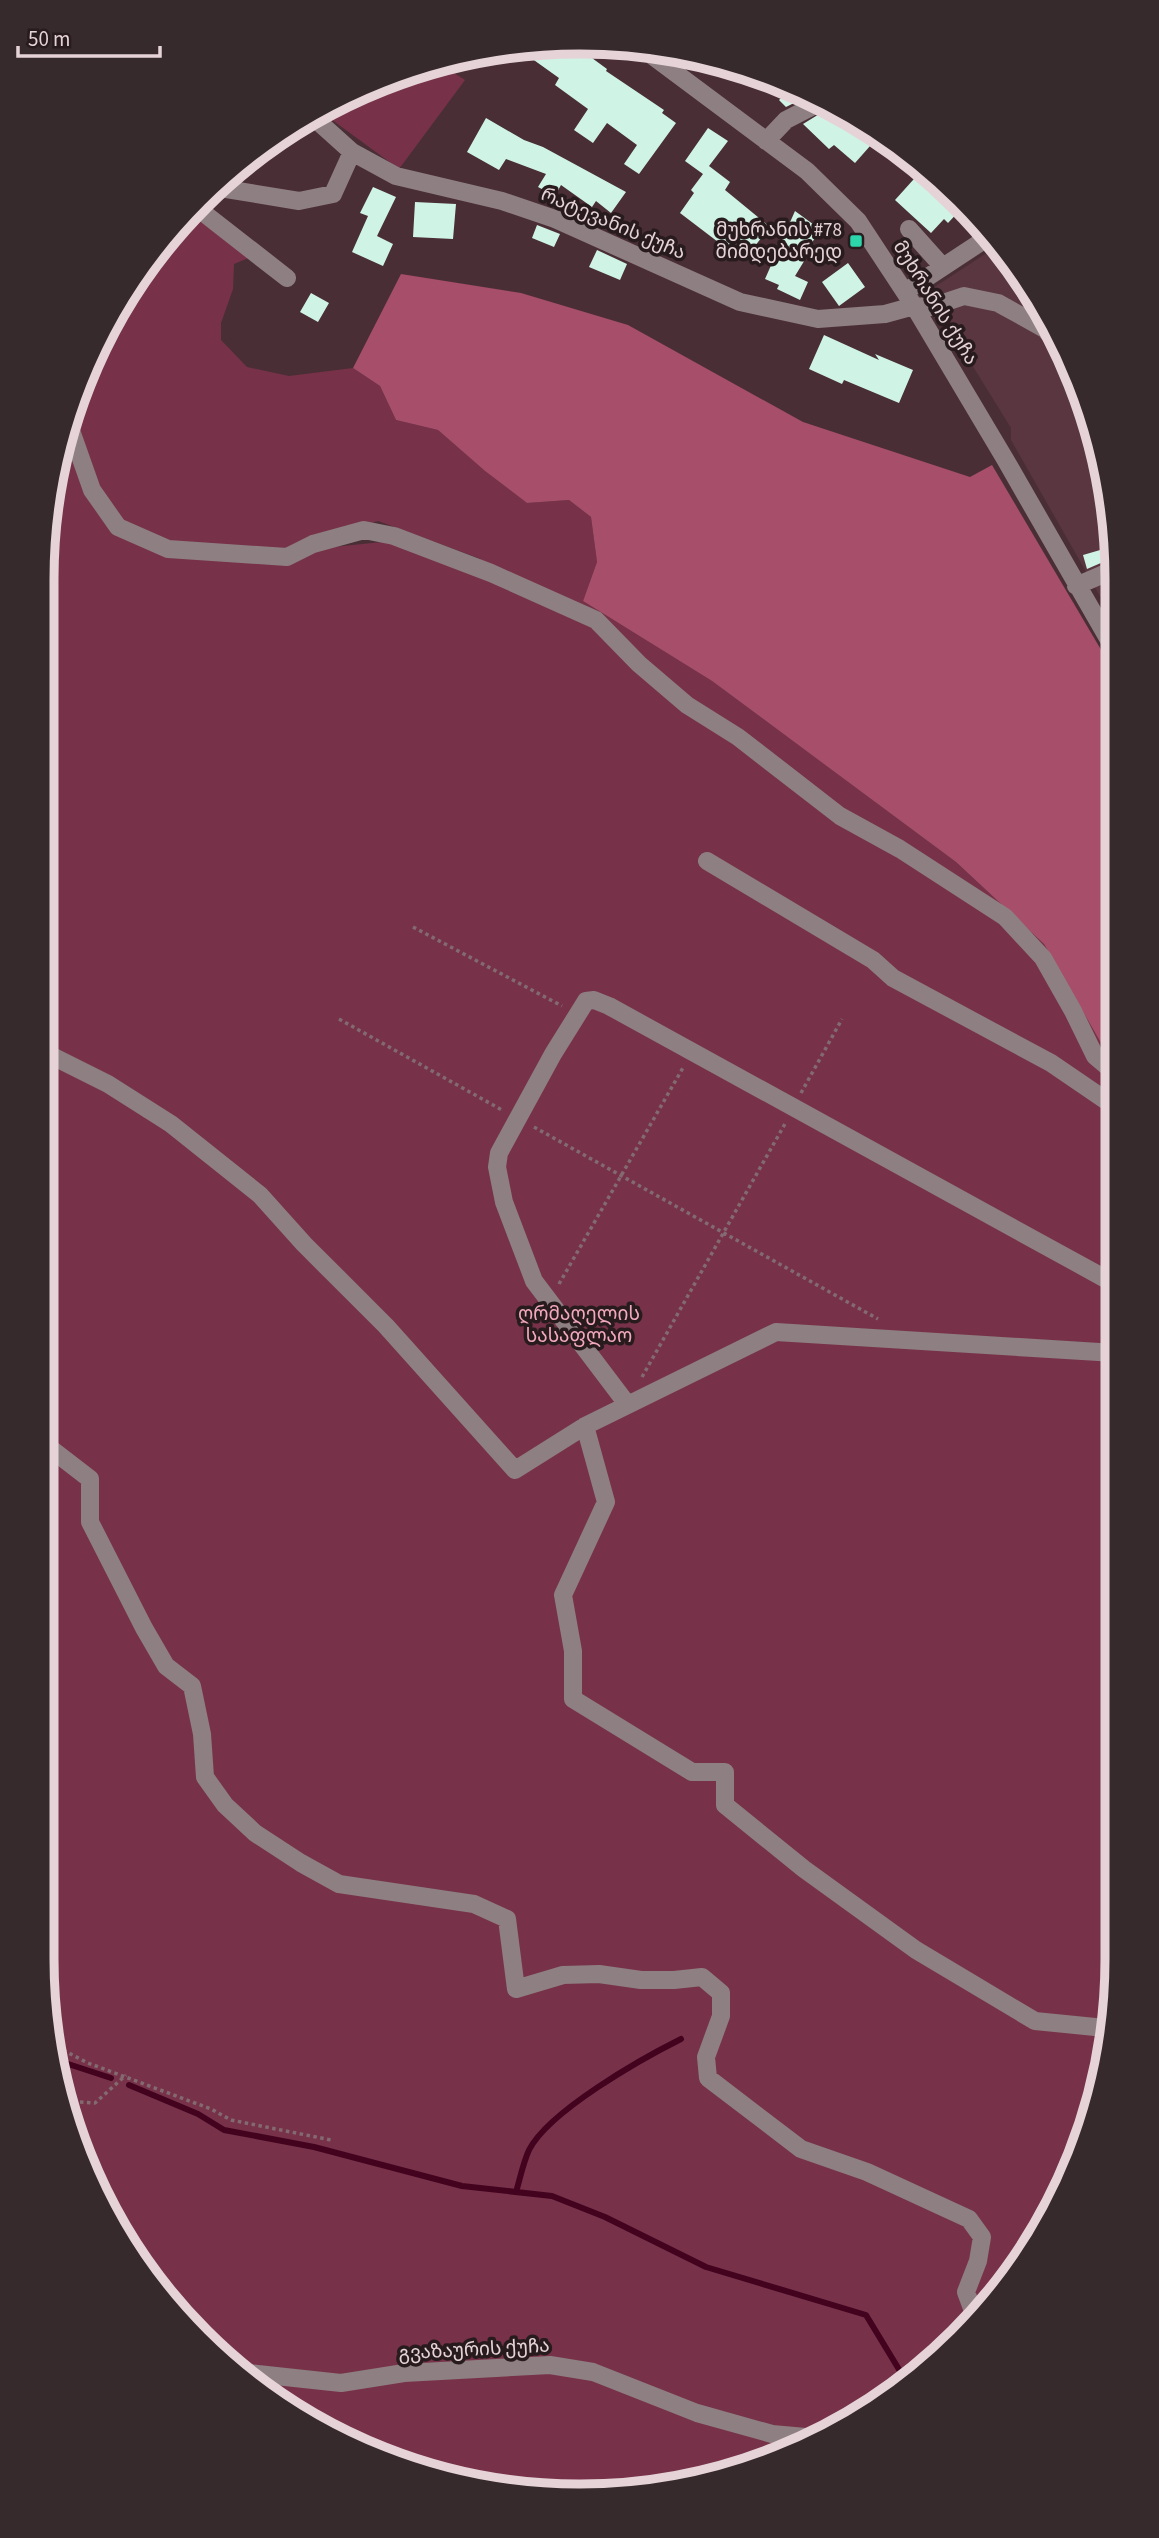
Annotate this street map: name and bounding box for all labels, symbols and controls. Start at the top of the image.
scale bar [18,14,159,58]
text: 50 m [28,24,70,54]
street label: რატევანის ქუჩა [537,181,689,267]
place label: მუხრანის #78 მიმდებარედ [715,217,842,266]
marker: მუხრანის #78 მიმდებარედ [848,233,864,249]
street label: მუხრანის ქუჩა [886,236,984,370]
park label: ღრმაღელის სასაფლაო [518,1301,640,1350]
street label: გვაზაურის ქუჩა [398,2333,550,2367]

